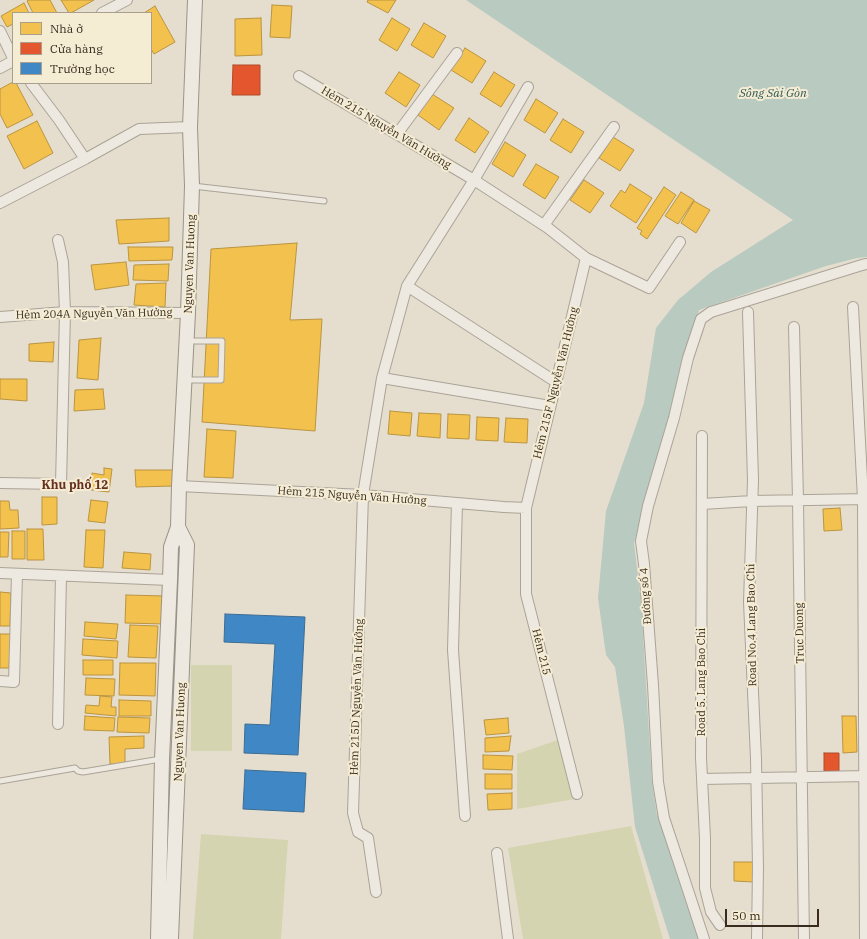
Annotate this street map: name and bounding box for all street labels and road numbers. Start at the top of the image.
street label: Hẻm 215 Nguyễn Văn Hưởng [319,84,453,172]
street label: Nguyen Van Huong [182,214,198,314]
street label: Hẻm 204A Nguyễn Văn Hưởng [16,306,172,322]
street label: Hẻm 215F Nguyễn Văn Hưởng [531,306,581,460]
street label: Hẻm 215 Nguyễn Văn Hưởng [277,484,427,508]
street label: Road No.4 Lang Bao Chi [744,563,760,687]
street label: Đường số 4 [637,567,655,625]
street label: Truc Duong [793,602,807,664]
street label: Hẻm 215D Nguyễn Văn Hưởng [348,618,366,776]
street label: Hẻm 215 [529,627,553,677]
street label: Road 5. Lang Bao Chi [695,628,709,736]
street label: Nguyen Van Huong [172,682,188,782]

